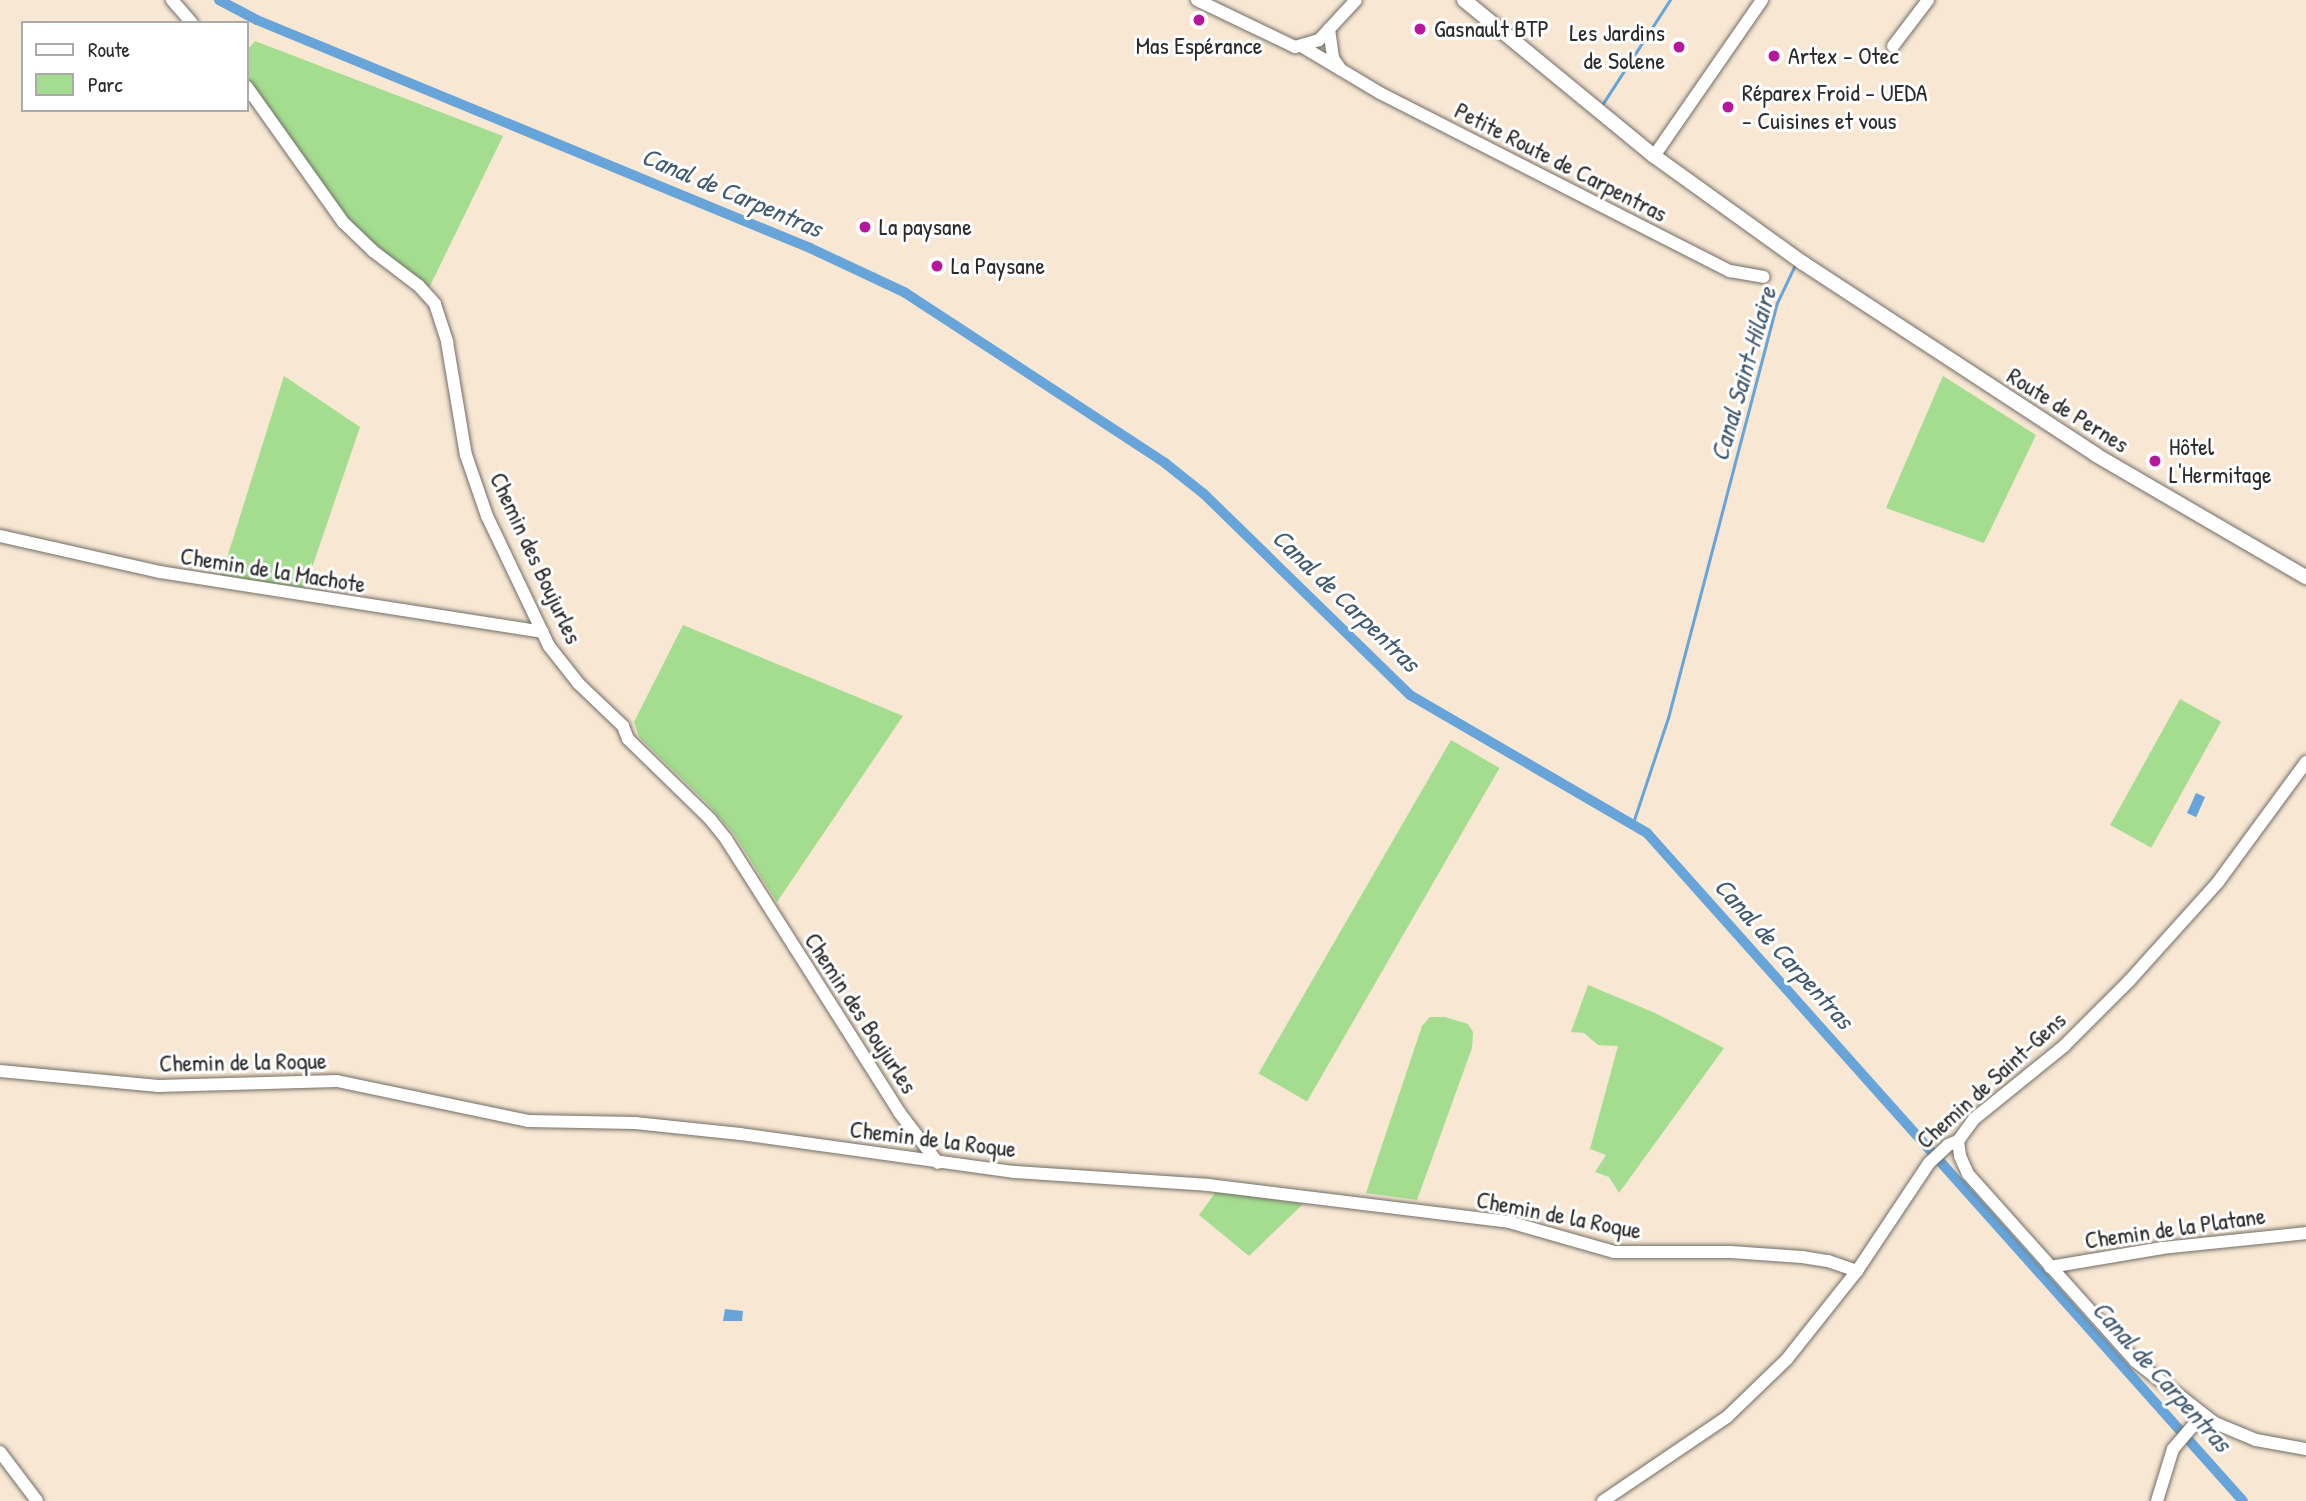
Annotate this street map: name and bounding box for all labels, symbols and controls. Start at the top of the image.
marker: Mas Espérance [1191,12,1207,28]
place label: Gasnault BTP [1434,15,1549,43]
place label: Les Jardins de Solene [1569,19,1665,75]
legend [21,21,248,112]
marker: Gasnault BTP [1412,21,1428,37]
place label: Mas Espérance [1136,32,1262,60]
text: Route [88,35,130,64]
marker: Les Jardins de Solene [1671,39,1687,55]
place label: Artex - Otec [1788,42,1899,70]
marker: Artex - Otec [1766,48,1782,64]
text: Parc [88,70,123,99]
place label: Réparex Froid - UEDA - Cuisines et vous [1742,79,1927,135]
street label: Petite Route de Carpentras [1450,96,1672,228]
marker: Réparex Froid - UEDA - Cuisines et vous [1720,99,1736,115]
water label: Canal de Carpentras [637,140,827,244]
place label: La paysane [879,213,972,241]
marker: La paysane [857,219,873,235]
place label: La Paysane [951,252,1045,280]
marker: La Paysane [929,258,945,274]
water label: Canal Saint-Hilaire [1703,283,1783,465]
street label: Route de Pernes [2002,361,2134,459]
place label: Hôtel L'Hermitage [2169,433,2271,489]
marker: Hôtel L'Hermitage [2147,453,2163,469]
street label: Chemin des Boujurles [484,468,588,648]
water label: Canal de Carpentras [1266,522,1426,678]
street label: Chemin de la Machote [178,541,368,599]
water label: Canal de Carpentras [1708,871,1860,1035]
street label: Chemin des Boujurles [798,927,924,1099]
street label: Chemin de Saint-Gens [1910,1005,2072,1155]
street label: Chemin de la Roque [159,1046,327,1078]
street label: Chemin de la Roque [848,1115,1018,1163]
street label: Chemin de la Roque [1474,1185,1644,1245]
street label: Chemin de la Platane [2083,1201,2267,1255]
water label: Canal de Carpentras [2086,1294,2238,1458]

